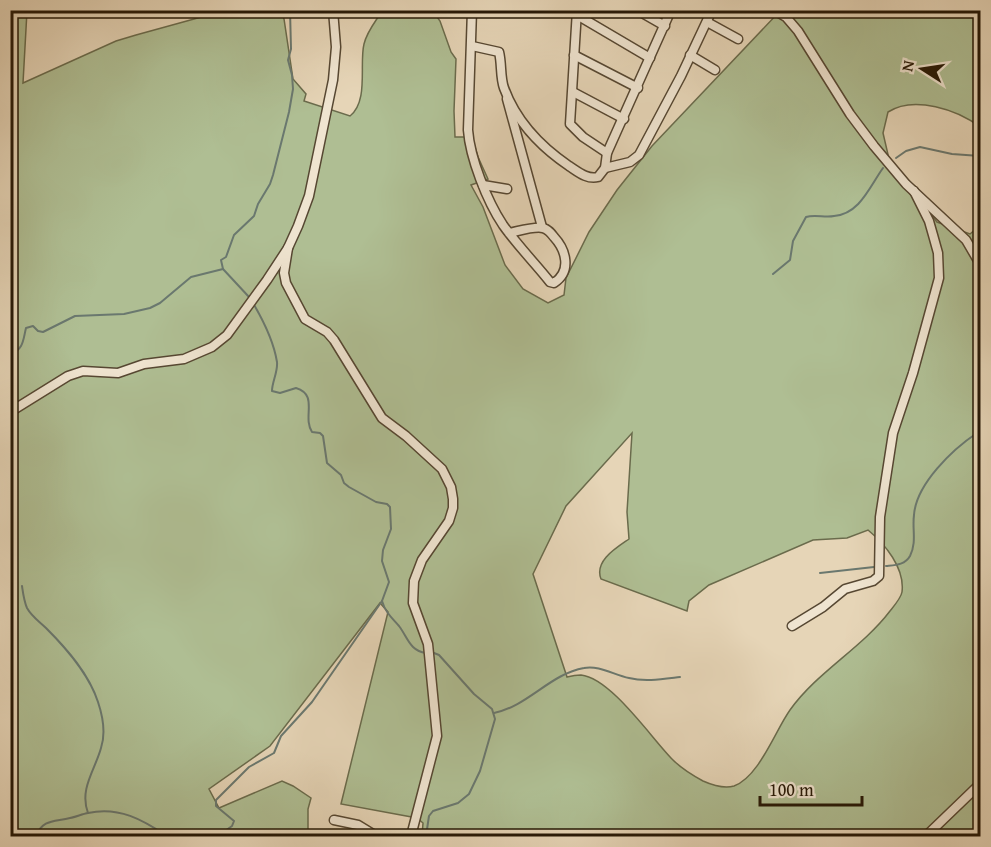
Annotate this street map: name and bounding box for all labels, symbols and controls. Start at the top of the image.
north arrow [892,39,952,99]
text: N [894,58,920,74]
scale bar [760,769,862,807]
text: 100 m [769,776,814,803]

